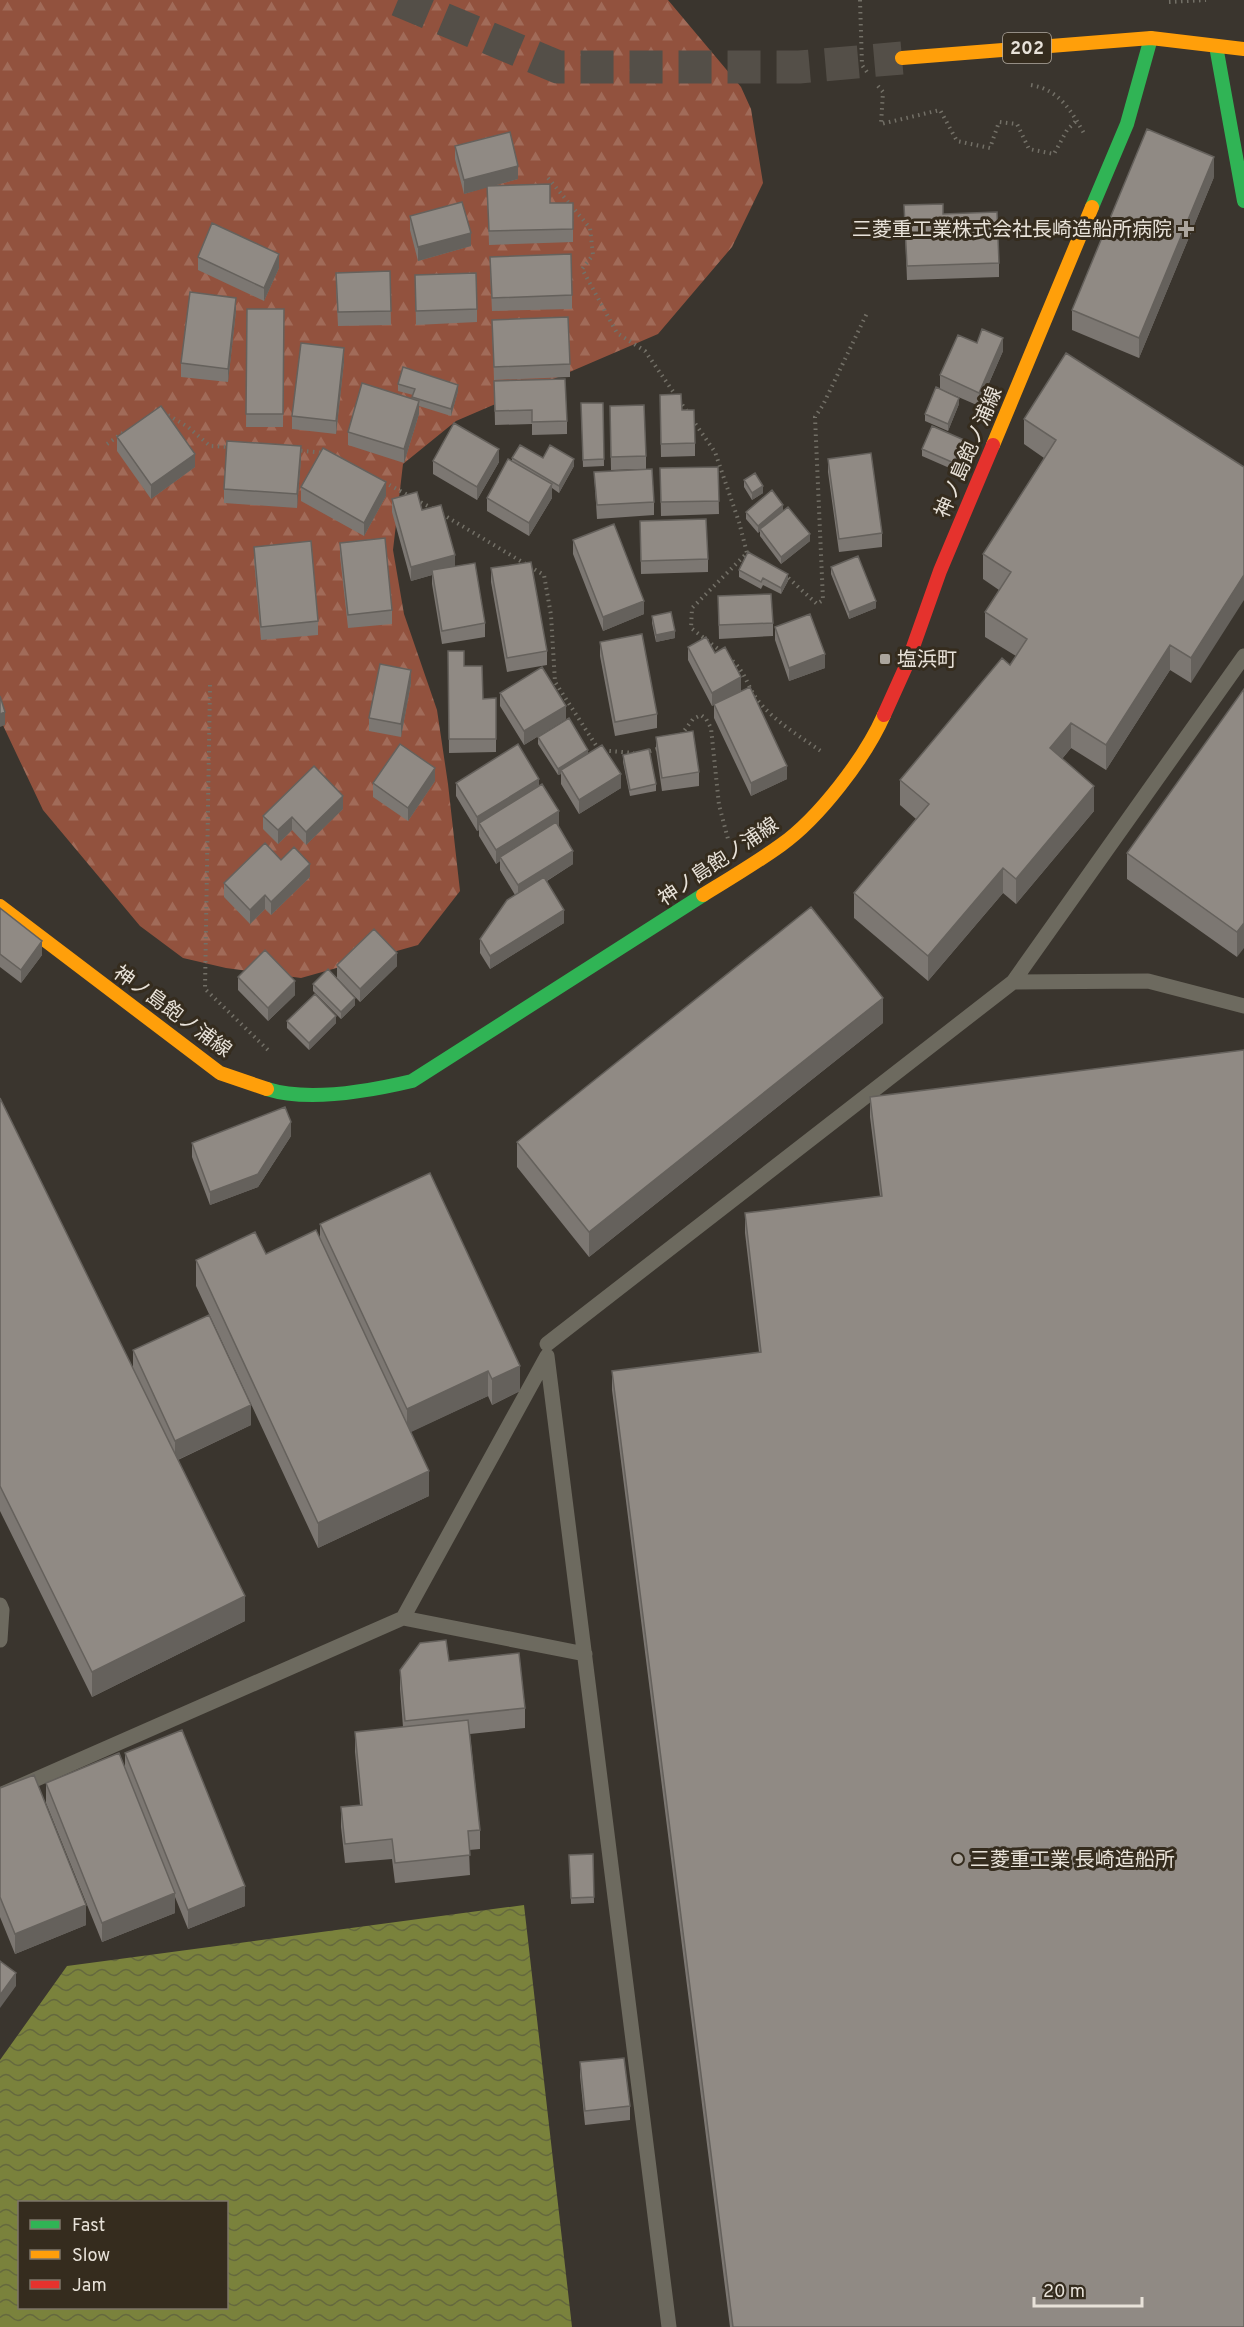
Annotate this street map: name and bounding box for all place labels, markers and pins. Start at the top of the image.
place label: 三菱重工業株式会社長崎造船所病院 [852,218,1172,244]
marker: 三菱重工業株式会社長崎造船所病院 [1177,220,1195,238]
place label: 塩浜町 [897,648,957,674]
marker: 塩浜町 [878,652,892,666]
place label: 三菱重工業 長崎造船所 [970,1848,1175,1874]
marker: 三菱重工業 長崎造船所 [951,1852,965,1866]

